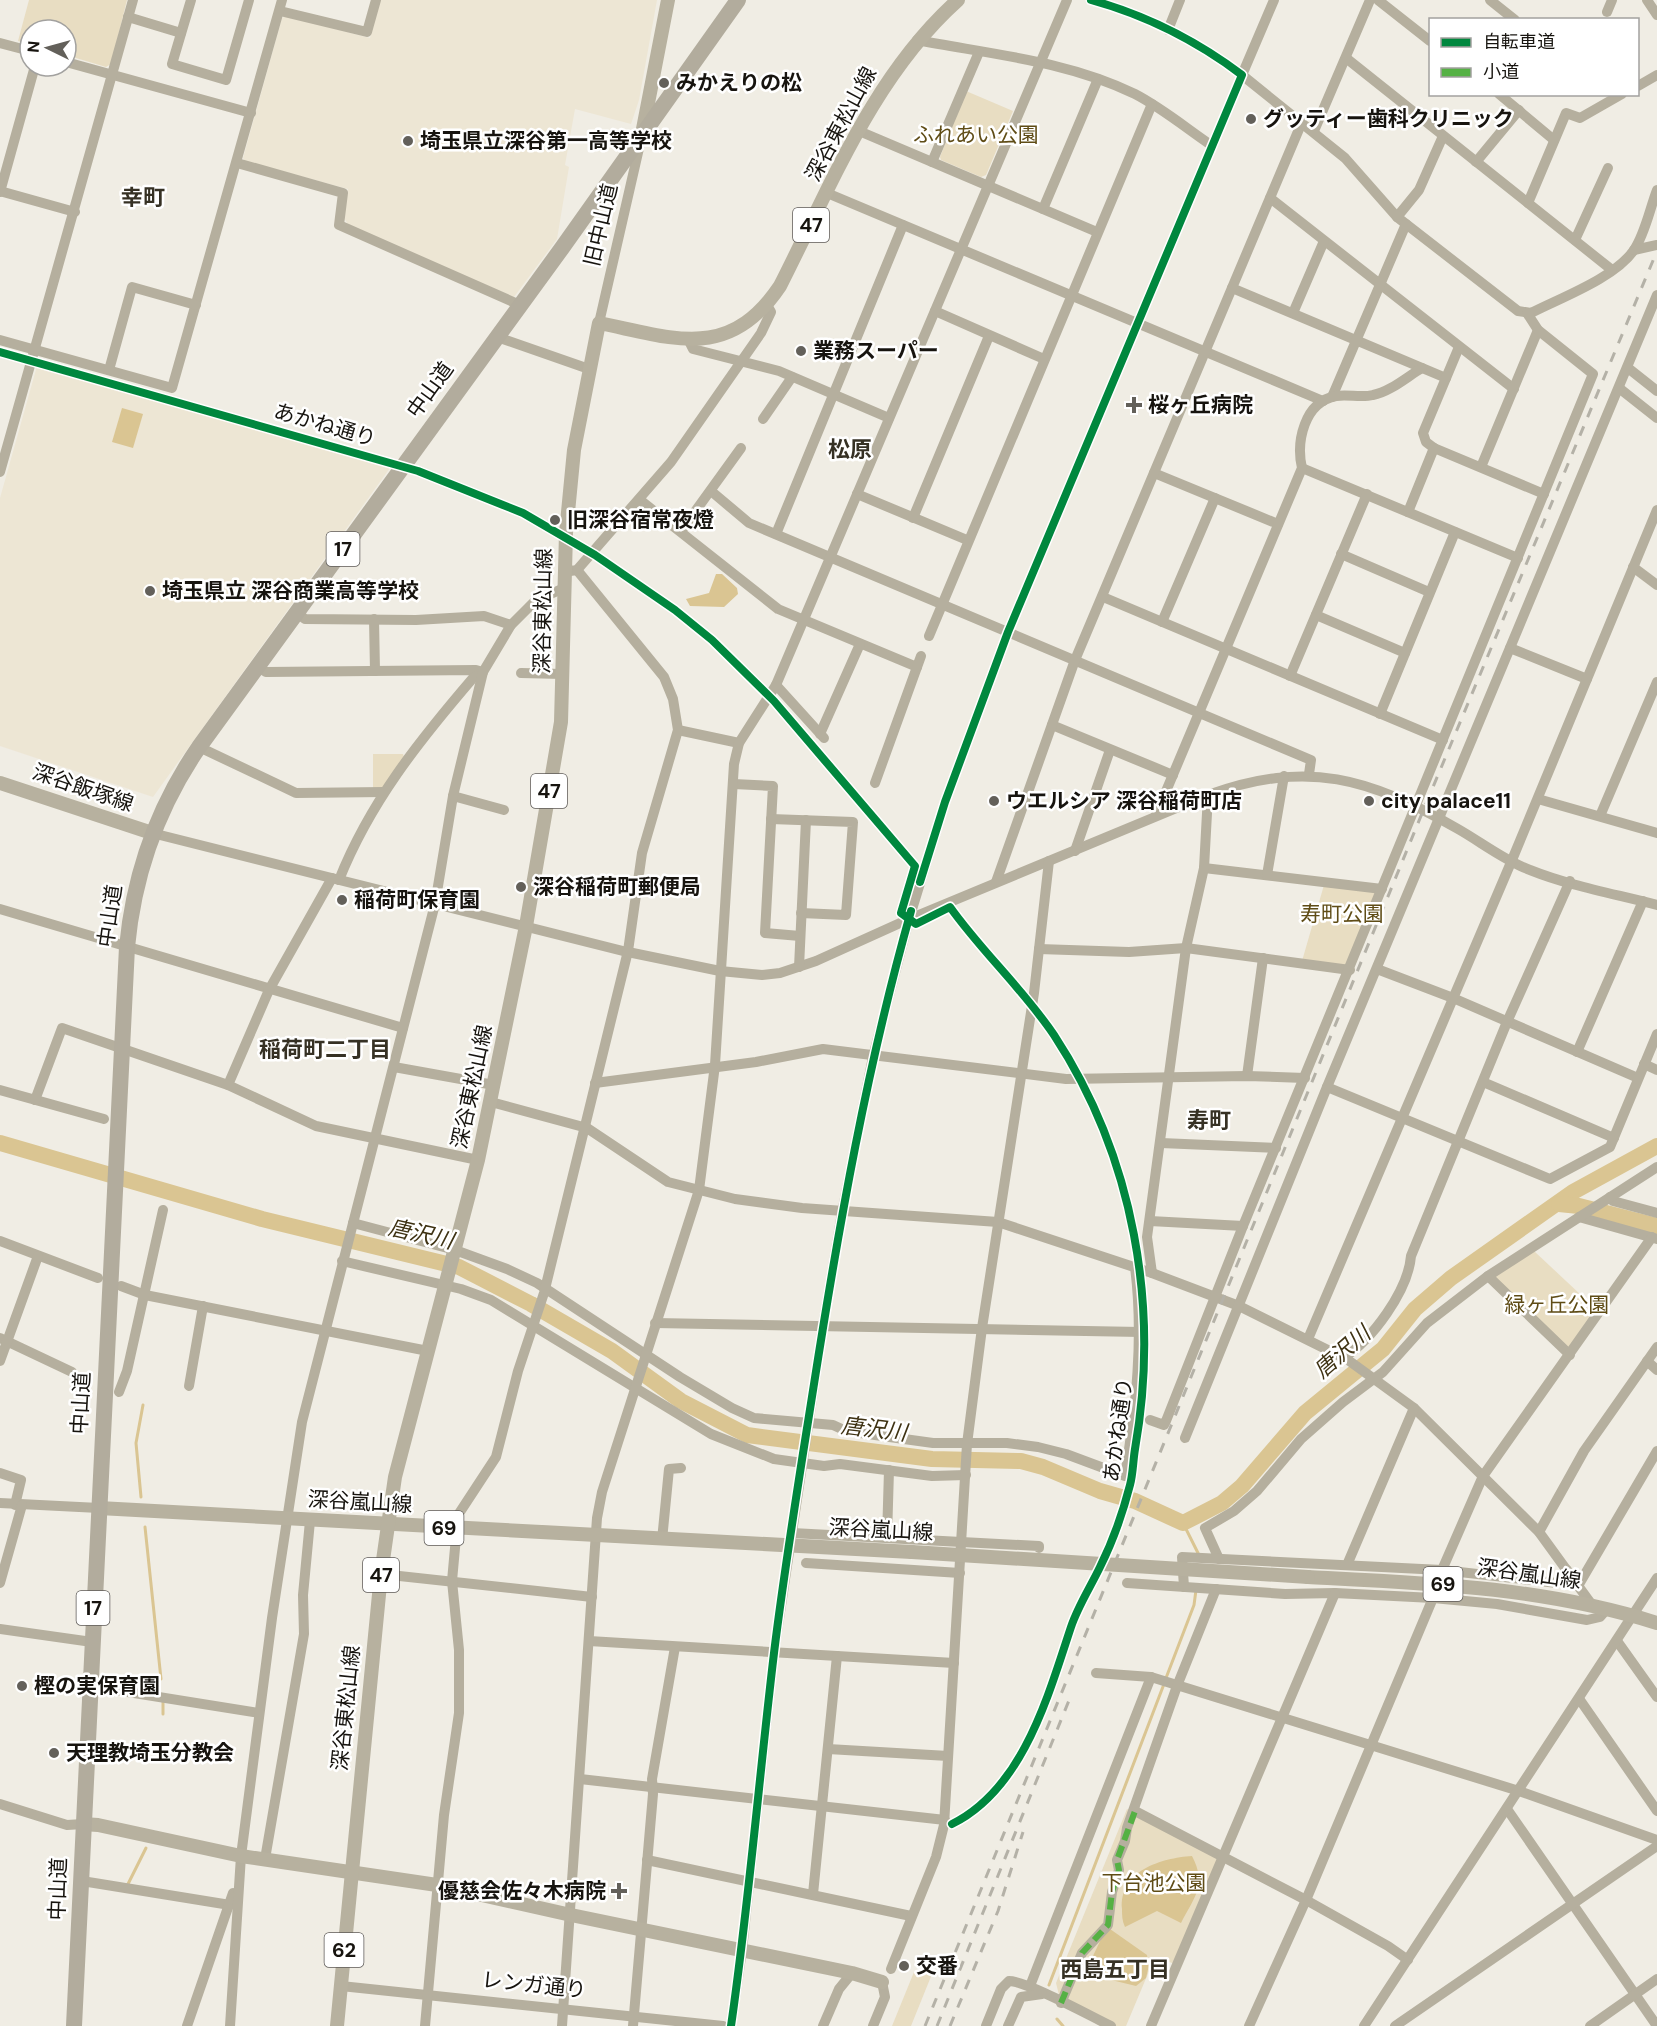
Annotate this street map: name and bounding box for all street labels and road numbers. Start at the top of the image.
street label: 深谷東松山線 [799,62,883,186]
street label: 旧中山道 [578,181,624,269]
road number: 47 [793,208,829,242]
street label: 中山道 [400,356,460,424]
street label: あかね通り [271,397,379,453]
road number: 17 [326,532,360,566]
street label: 深谷東松山線 [528,548,558,674]
street label: 深谷飯塚線 [29,758,137,818]
road number: 47 [531,774,567,808]
street label: 中山道 [92,883,128,949]
street label: 深谷東松山線 [445,1022,499,1152]
street label: 中山道 [65,1371,97,1435]
street label: あかね通り [1097,1376,1139,1484]
street label: 深谷嵐山線 [307,1485,413,1519]
road number: 69 [424,1511,464,1545]
street label: 深谷嵐山線 [828,1513,934,1547]
street label: 深谷嵐山線 [1475,1553,1583,1595]
road number: 47 [363,1558,399,1592]
road number: 69 [1424,1567,1462,1601]
road number: 17 [76,1591,110,1625]
street label: 深谷東松山線 [325,1644,367,1772]
street label: 中山道 [43,1857,73,1921]
road number: 62 [324,1933,364,1967]
street label: レンガ通り [480,1966,588,2004]

